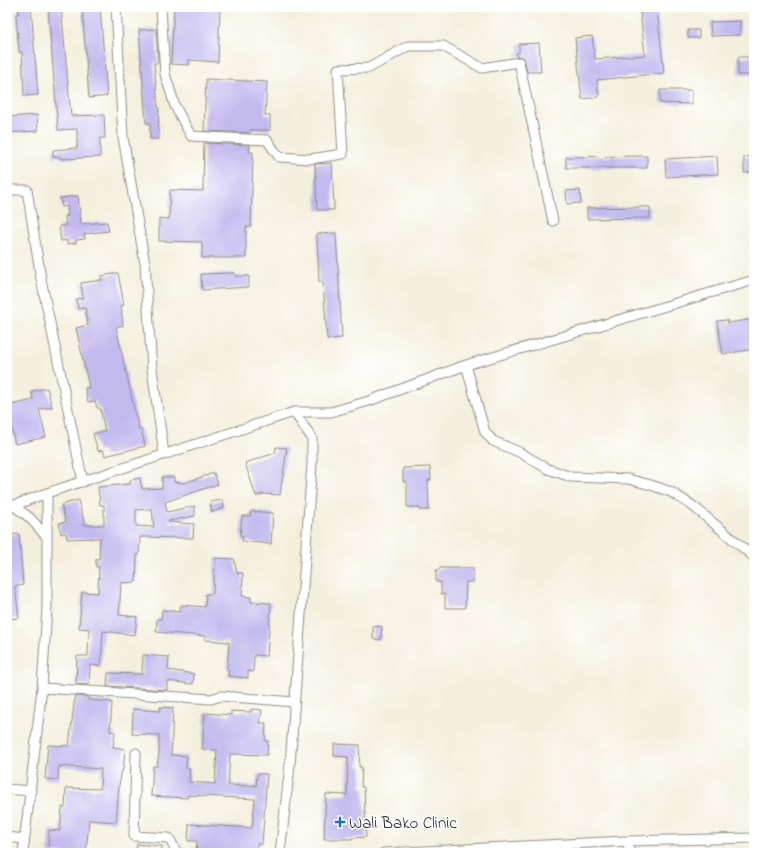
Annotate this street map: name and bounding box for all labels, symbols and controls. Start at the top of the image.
place label: Wali Bako Clinic [349,811,457,836]
marker: Wali Bako Clinic [334,816,346,828]

